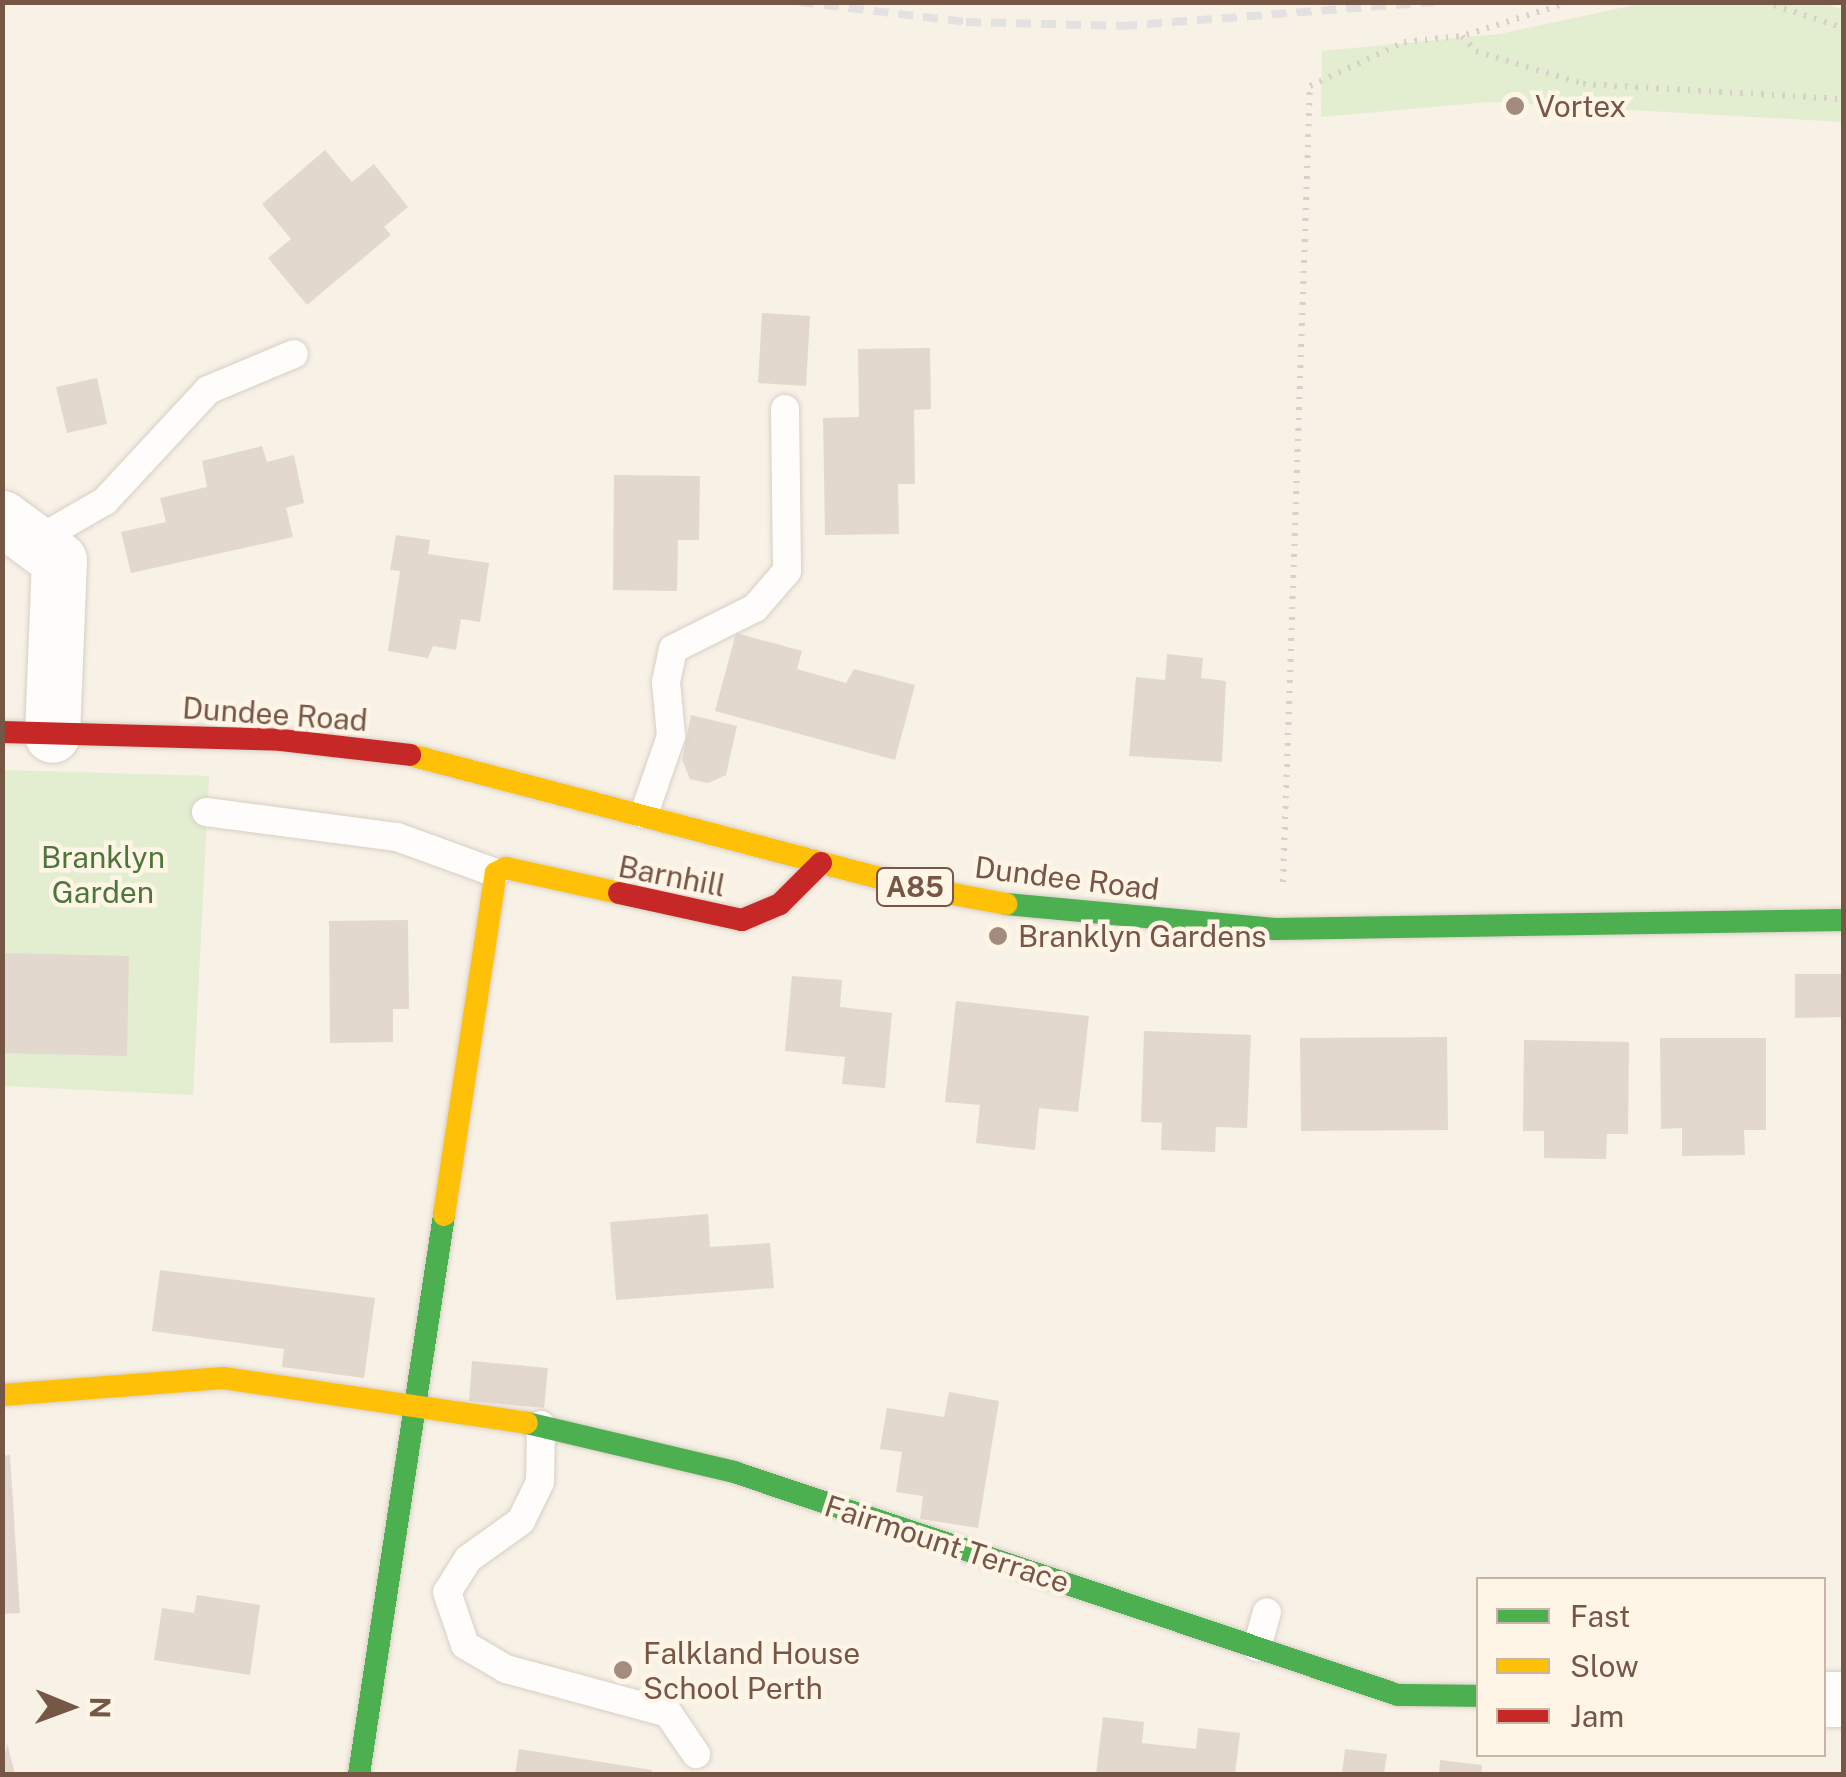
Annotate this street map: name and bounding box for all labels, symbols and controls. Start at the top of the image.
place label: Vortex [1535,88,1626,124]
marker: Vortex [1504,95,1526,117]
street label: Dundee Road [181,690,369,738]
park label: Branklyn Garden [41,839,165,910]
street label: Barnhill [615,848,729,904]
street label: Dundee Road [973,849,1161,907]
road number: A85 [875,864,955,910]
place label: Branklyn Gardens [1018,918,1266,954]
marker: Branklyn Gardens [987,925,1009,947]
street label: Fairmount Terrace [820,1487,1074,1601]
legend [1476,1577,1826,1757]
text: Fast [1570,1598,1630,1634]
place label: Falkland House School Perth [643,1635,860,1706]
text: Slow [1570,1648,1639,1684]
north arrow [20,1657,120,1757]
marker: Falkland House School Perth [612,1659,634,1681]
text: N [84,1696,117,1719]
text: Jam [1570,1698,1624,1734]

